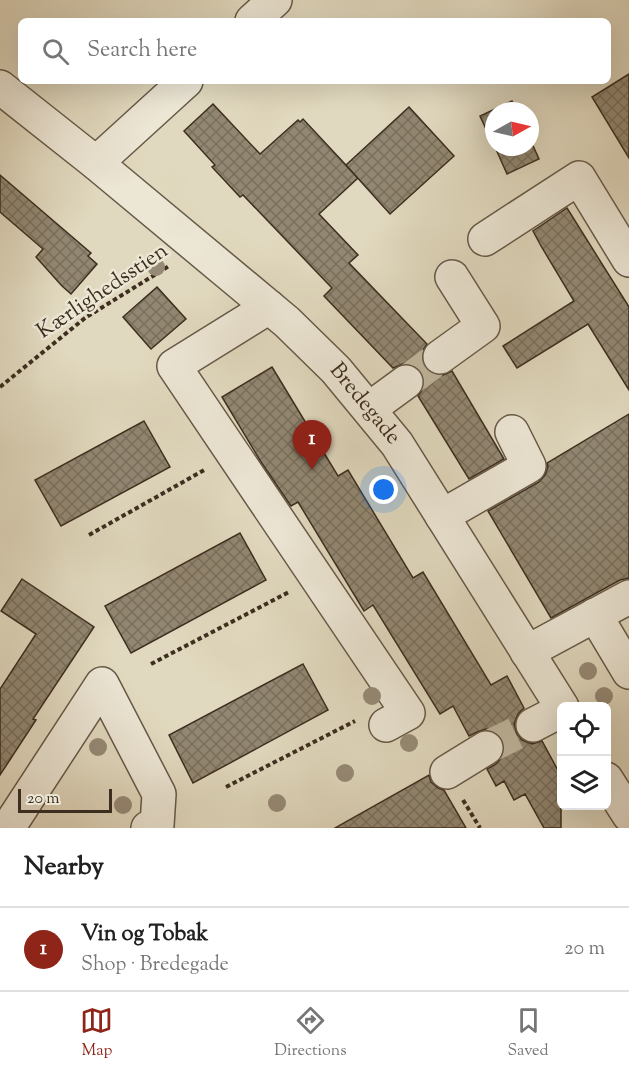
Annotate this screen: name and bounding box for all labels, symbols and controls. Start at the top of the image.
search box [18,18,611,84]
icon: search [39,35,72,68]
text: Search here [87,35,197,67]
north arrow [485,102,539,156]
street label: Kærlighedsstien [31,236,175,348]
street label: Bredegade [321,356,408,452]
pin: 1 [292,420,332,470]
your location [369,475,398,504]
map controls [557,702,611,810]
button: locate [557,702,611,756]
button: layers [557,756,611,810]
scale bar [18,786,112,814]
text: 20 m [27,788,60,811]
text: Nearby [24,849,104,886]
text: Vin og Tobak [81,919,208,951]
text: 1 [40,935,47,964]
text: 20 m [564,935,605,964]
text: Shop · Bredegade [81,951,229,980]
tab: Map [80,1004,113,1063]
tab: Directions [274,1004,347,1063]
tab: Saved [507,1004,549,1063]

